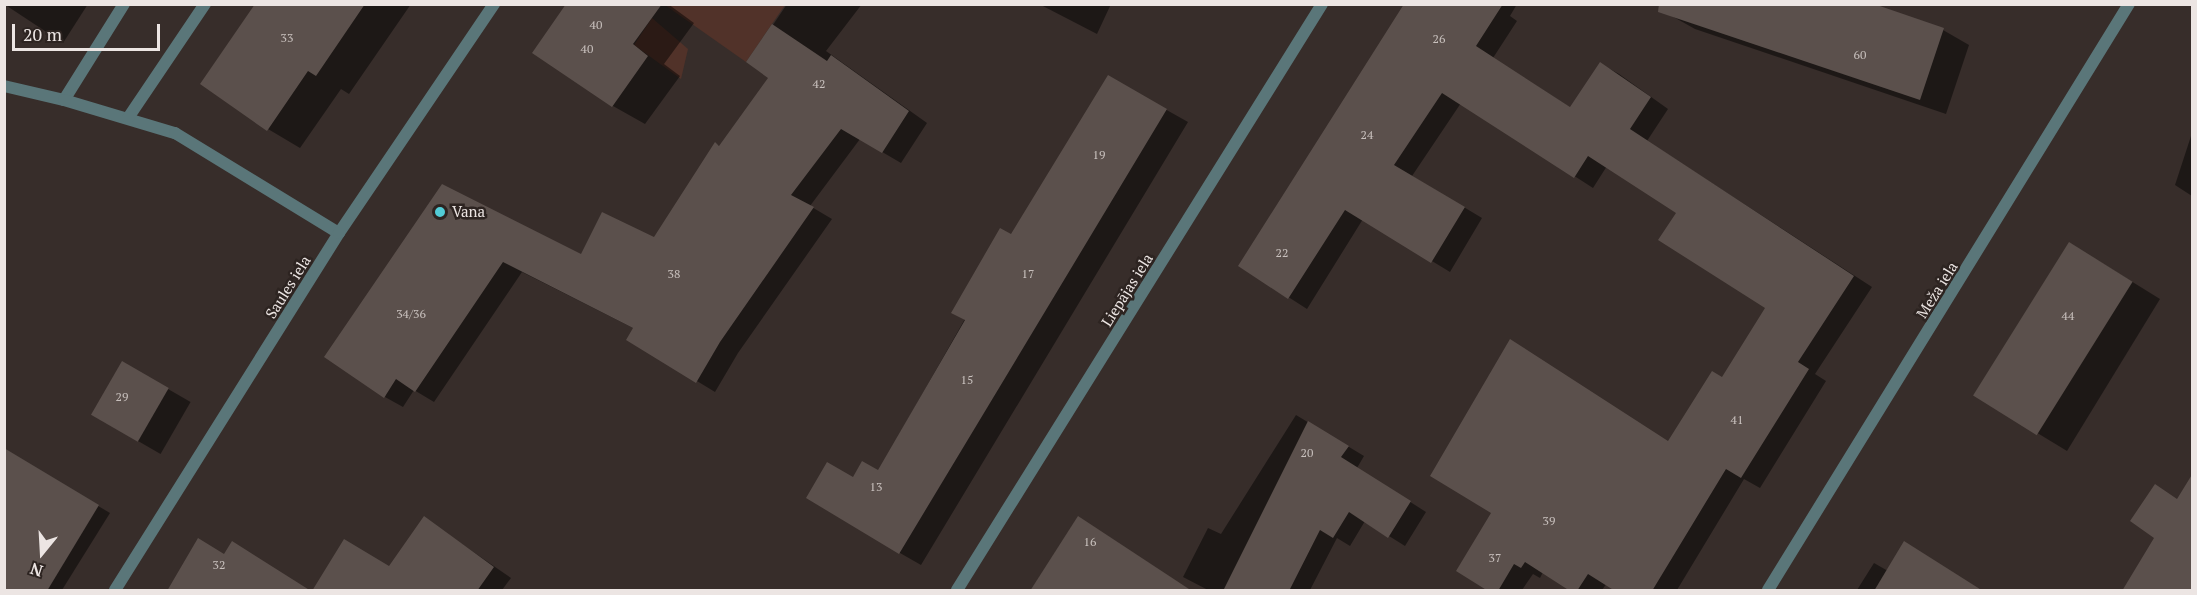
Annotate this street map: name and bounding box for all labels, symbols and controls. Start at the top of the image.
scale bar [15,12,164,50]
house number: 40 [590,18,602,32]
text: 20 m [23,22,62,46]
house number: 33 [281,31,293,45]
house number: 26 [1433,32,1445,46]
house number: 40 [581,42,593,56]
house number: 60 [1854,48,1866,62]
house number: 42 [813,77,825,91]
house number: 24 [1361,128,1373,142]
house number: 19 [1093,148,1105,162]
place label: Vana [452,203,485,221]
marker: Vana [433,205,447,219]
house number: 22 [1276,246,1288,260]
street label: Liepājas iela [1097,250,1157,330]
street label: Saules iela [262,252,314,322]
street label: Meža iela [1913,258,1961,322]
house number: 38 [668,267,680,281]
house number: 17 [1022,267,1034,281]
house number: 34/36 [396,307,426,321]
house number: 44 [2062,309,2074,323]
house number: 15 [961,373,973,387]
house number: 29 [116,390,128,404]
house number: 41 [1731,413,1743,427]
house number: 20 [1301,446,1313,460]
house number: 13 [870,480,882,494]
house number: 39 [1543,514,1555,528]
north arrow [12,523,72,583]
house number: 16 [1084,535,1096,549]
house number: 37 [1489,551,1501,565]
text: N [27,558,46,582]
house number: 32 [213,558,225,572]

